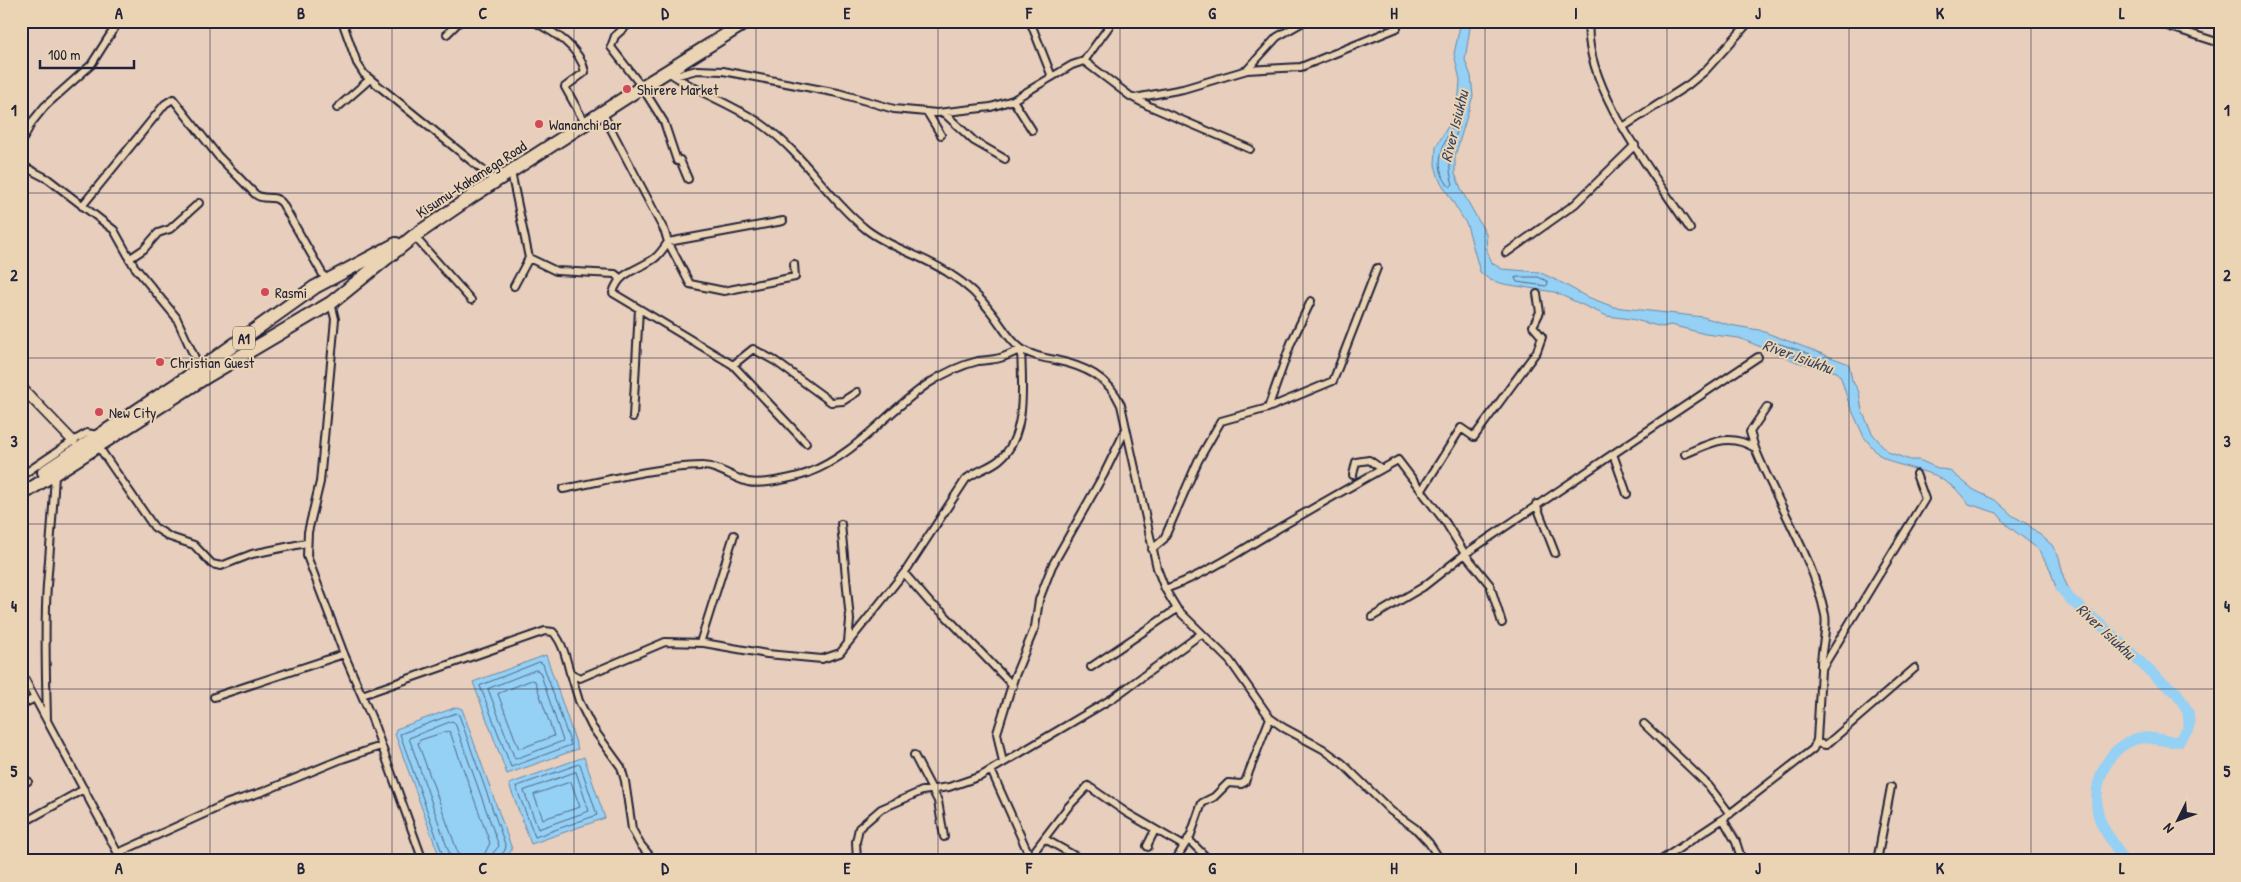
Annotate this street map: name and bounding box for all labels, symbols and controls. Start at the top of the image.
text: A [115,2,123,24]
text: B [297,2,305,24]
text: C [479,2,488,24]
text: D [661,2,669,24]
text: E [843,2,851,24]
text: F [1025,2,1033,24]
text: G [1208,2,1216,24]
text: H [1390,2,1398,24]
text: I [1574,2,1578,24]
text: J [1755,2,1761,24]
text: K [1936,2,1945,24]
text: L [2119,2,2125,24]
scale bar [40,38,134,70]
text: 100 m [48,44,81,65]
place label: Shirere Market [637,79,719,100]
marker: Shirere Market [621,83,633,95]
water label: River Isiukhu [1434,86,1474,164]
text: 1 [11,99,17,121]
text: 1 [2224,99,2230,121]
place label: Wananchi Bar [549,114,622,135]
marker: Wananchi Bar [533,118,545,130]
street label: Kisumu-Kakamega Road [412,135,530,223]
text: 2 [10,264,18,286]
text: 2 [2223,264,2231,286]
place label: Rasmi [275,282,307,303]
marker: Rasmi [259,286,271,298]
road number: A1 [233,326,255,349]
water label: River Isiukhu [1760,333,1838,379]
place label: Christian Guest [170,352,255,373]
marker: Christian Guest [154,356,166,368]
place label: New City [109,402,156,423]
marker: New City [93,406,105,418]
text: 3 [10,430,18,452]
text: 3 [2223,430,2231,452]
text: 4 [11,595,17,617]
text: 4 [2224,595,2230,617]
water label: River Isiukhu [2072,598,2141,665]
text: 5 [11,760,18,782]
text: 5 [2224,760,2231,782]
north arrow [2154,794,2204,844]
text: N [2158,820,2178,838]
text: A [115,857,123,879]
text: B [297,857,305,879]
text: C [479,857,488,879]
text: D [661,857,669,879]
text: E [843,857,851,879]
text: F [1025,857,1033,879]
text: G [1208,857,1216,879]
text: H [1390,857,1398,879]
text: I [1574,857,1578,879]
text: J [1755,857,1761,879]
text: K [1936,857,1945,879]
text: L [2119,857,2125,879]

